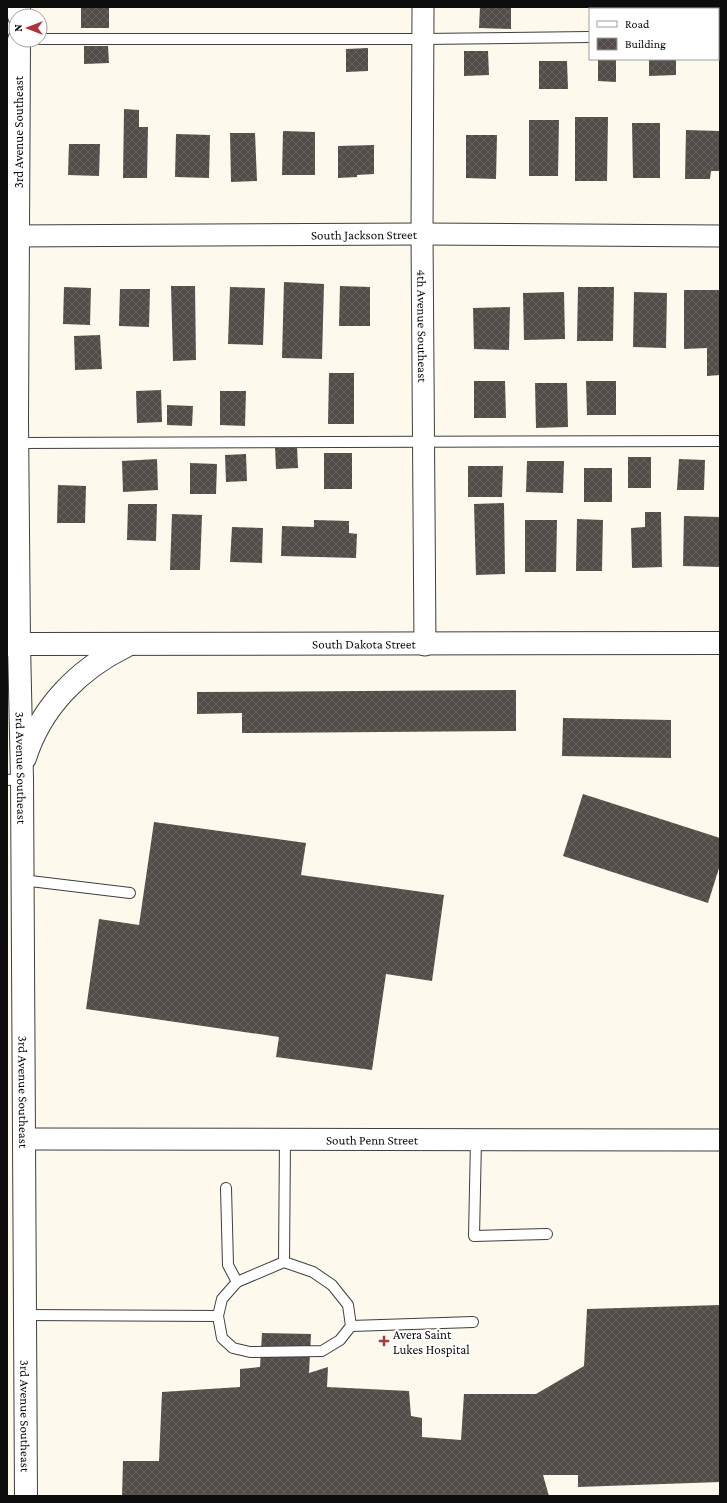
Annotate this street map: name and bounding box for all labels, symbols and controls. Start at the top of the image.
north arrow [8,8,48,48]
legend [589,8,719,60]
text: Road [625,17,650,31]
text: N [12,24,24,32]
text: Building [625,37,666,51]
street label: 3rd Avenue Southeast [11,75,26,188]
street label: South Jackson Street [311,227,418,242]
street label: 4th Avenue Southeast [415,269,431,383]
street label: South Dakota Street [312,636,416,651]
street label: 3rd Avenue Southeast [13,712,30,825]
street label: 3rd Avenue Southeast [16,1036,32,1149]
street label: South Penn Street [326,1132,419,1147]
place label: Avera Saint Lukes Hospital [393,1327,470,1357]
marker: Avera Saint Lukes Hospital [378,1335,390,1347]
street label: 3rd Avenue Southeast [18,1360,33,1473]

